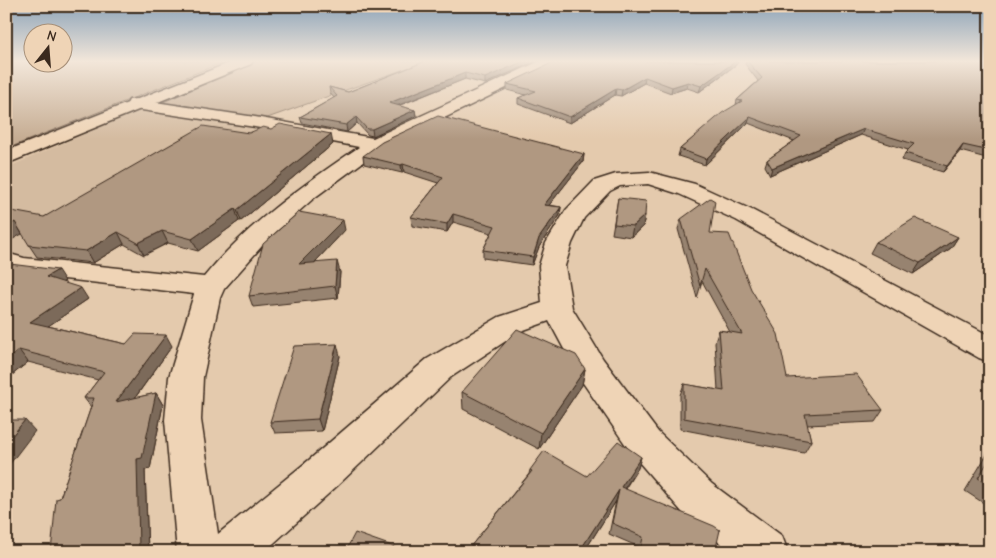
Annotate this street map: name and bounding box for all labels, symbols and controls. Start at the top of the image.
north arrow [22,22,72,72]
text: N [45,27,59,46]

